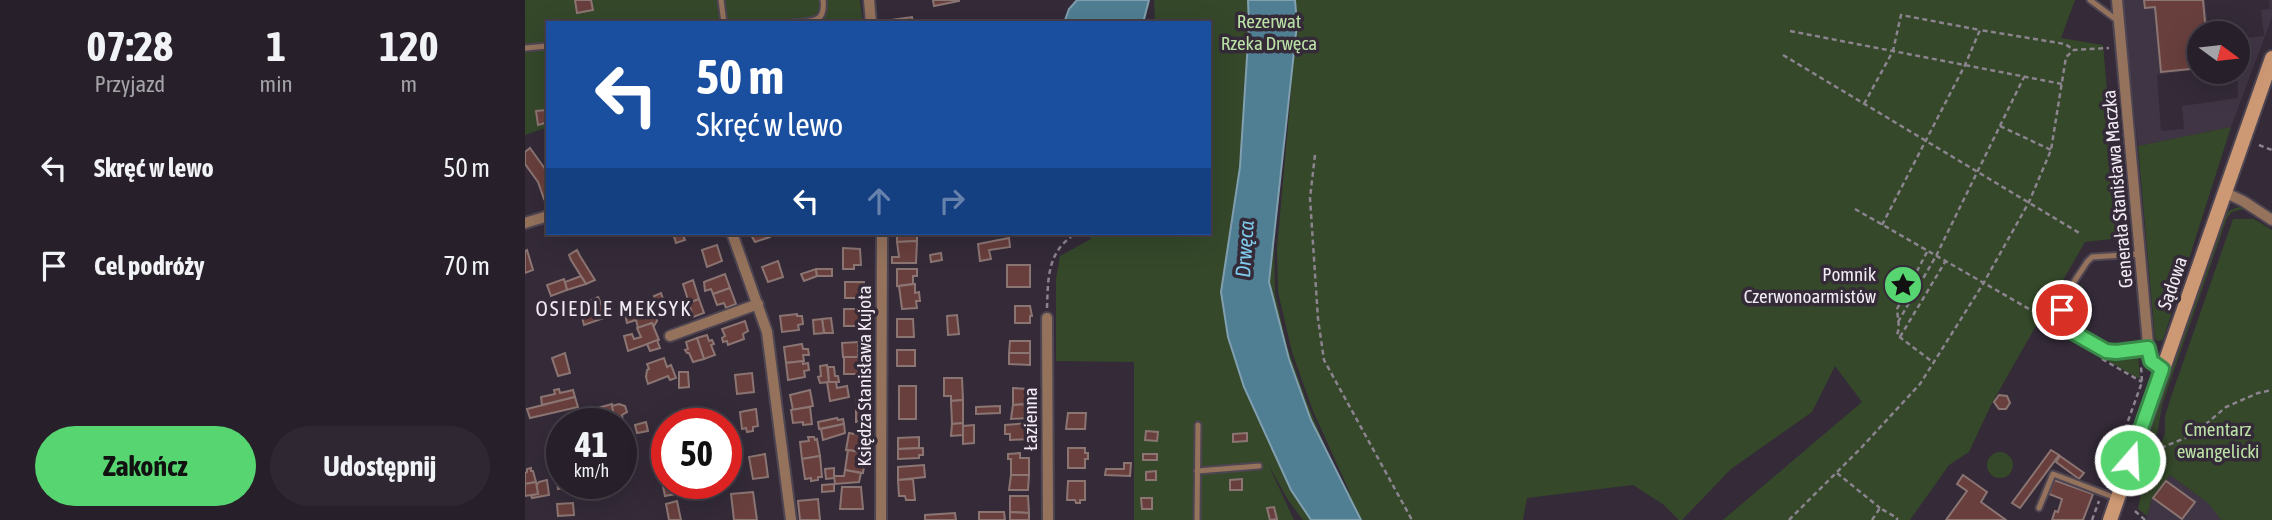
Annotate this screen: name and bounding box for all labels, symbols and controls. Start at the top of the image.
park label: Rezerwat Rzeka Drwęca [1221,10,1317,54]
north arrow [2187,21,2251,84]
map controls [2187,21,2250,84]
text: 07:28 [87,22,173,70]
text: 1 [266,22,286,70]
text: 120 [379,22,438,70]
text: 50 m [696,48,784,104]
icon: left [581,49,672,140]
text: Przyjazd [94,71,165,97]
text: min [260,71,293,97]
text: m [401,71,417,97]
street label: Generała Stanisława Maczka [2097,89,2137,289]
text: Skręć w lewo [696,106,843,143]
icon: left [35,149,73,187]
text: Skręć w lewo [94,153,214,183]
text: 50 m [443,153,490,183]
icon: left [787,182,825,220]
icon: ahead [860,182,898,220]
icon: right [933,182,971,220]
water label: Drwęca [1230,219,1258,278]
icon: arrive [35,247,73,285]
text: Cel podróży [94,251,205,281]
text: 70 m [443,251,490,281]
street label: Sądowa [2153,254,2191,312]
place label: Pomnik Czerwonoarmistów [1744,263,1877,307]
place icon: Pomnik Czerwonoarmistów [1882,264,1924,306]
pin [2032,280,2092,340]
street label: Księdza Stanisława Kujota [853,285,875,467]
icon: arrive [2043,291,2081,329]
district label: OSIEDLE MEKSYK [536,296,692,320]
street label: Łazienna [1019,387,1041,451]
speed limit sign: 50 [651,408,742,499]
park label: Cmentarz ewangelicki [2177,418,2259,462]
position arrow [2093,423,2167,497]
text: 41 [575,424,608,464]
button: Zakończ [35,426,256,506]
button: Udostępnij [270,426,490,506]
text: km/h [574,460,609,481]

